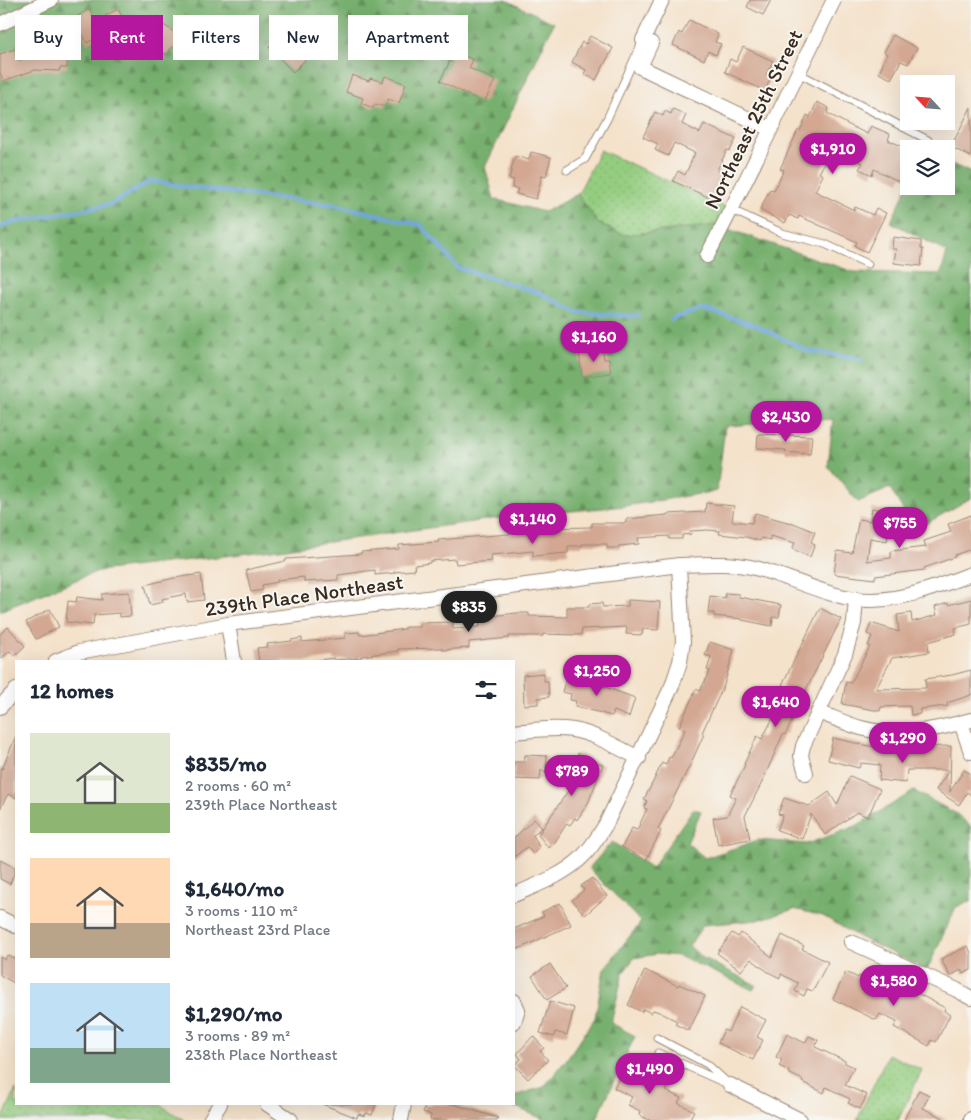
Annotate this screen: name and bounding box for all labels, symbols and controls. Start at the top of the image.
chip: Buy [15,15,81,60]
chip: Rent [91,15,163,60]
chip: Filters [173,15,259,60]
chip: New [269,15,338,60]
chip: Apartment [348,15,468,60]
street label: Northeast 25th Street [699,25,807,213]
north arrow [900,75,955,130]
map controls [900,75,955,195]
pin: $1,910 [792,132,874,175]
text: $1,910 [811,139,855,158]
button: layers [900,140,955,195]
pin: $1,160 [553,320,635,363]
text: $1,160 [571,327,617,346]
pin: $2,430 [745,400,827,443]
text: $2,430 [762,407,810,426]
pin: $1,140 [492,502,574,545]
pin: $755 [870,506,930,549]
text: $1,140 [510,509,556,528]
text: $755 [884,513,916,532]
street label: 239th Place Northeast [203,569,405,621]
pin: $835 [439,590,499,633]
text: $835 [452,597,486,616]
pin: $1,250 [556,654,638,697]
text: $1,250 [574,661,620,680]
icon: filters [472,676,500,704]
text: 12 homes [30,678,114,703]
pin: $1,640 [735,686,817,728]
text: $1,640 [752,692,800,711]
pin: $1,290 [862,722,944,764]
text: $1,290 [880,728,926,747]
text: $835/mo [185,751,267,776]
icon: home [70,753,130,813]
pin: $789 [542,754,602,797]
text: $789 [555,761,589,780]
text: 2 rooms · 60 m² [185,776,291,795]
text: 239th Place Northeast [185,795,337,814]
text: $1,640/mo [185,876,284,901]
icon: home [70,878,130,938]
text: 3 rooms · 110 m² [185,901,298,920]
text: Northeast 23rd Place [185,920,330,939]
pin: $1,580 [853,964,935,1007]
text: $1,580 [871,971,917,990]
text: $1,290/mo [185,1001,282,1026]
icon: home [70,1003,130,1063]
text: 3 rooms · 89 m² [185,1026,290,1045]
text: 238th Place Northeast [185,1045,338,1064]
pin: $1,490 [609,1052,691,1095]
text: $1,490 [626,1059,674,1078]

